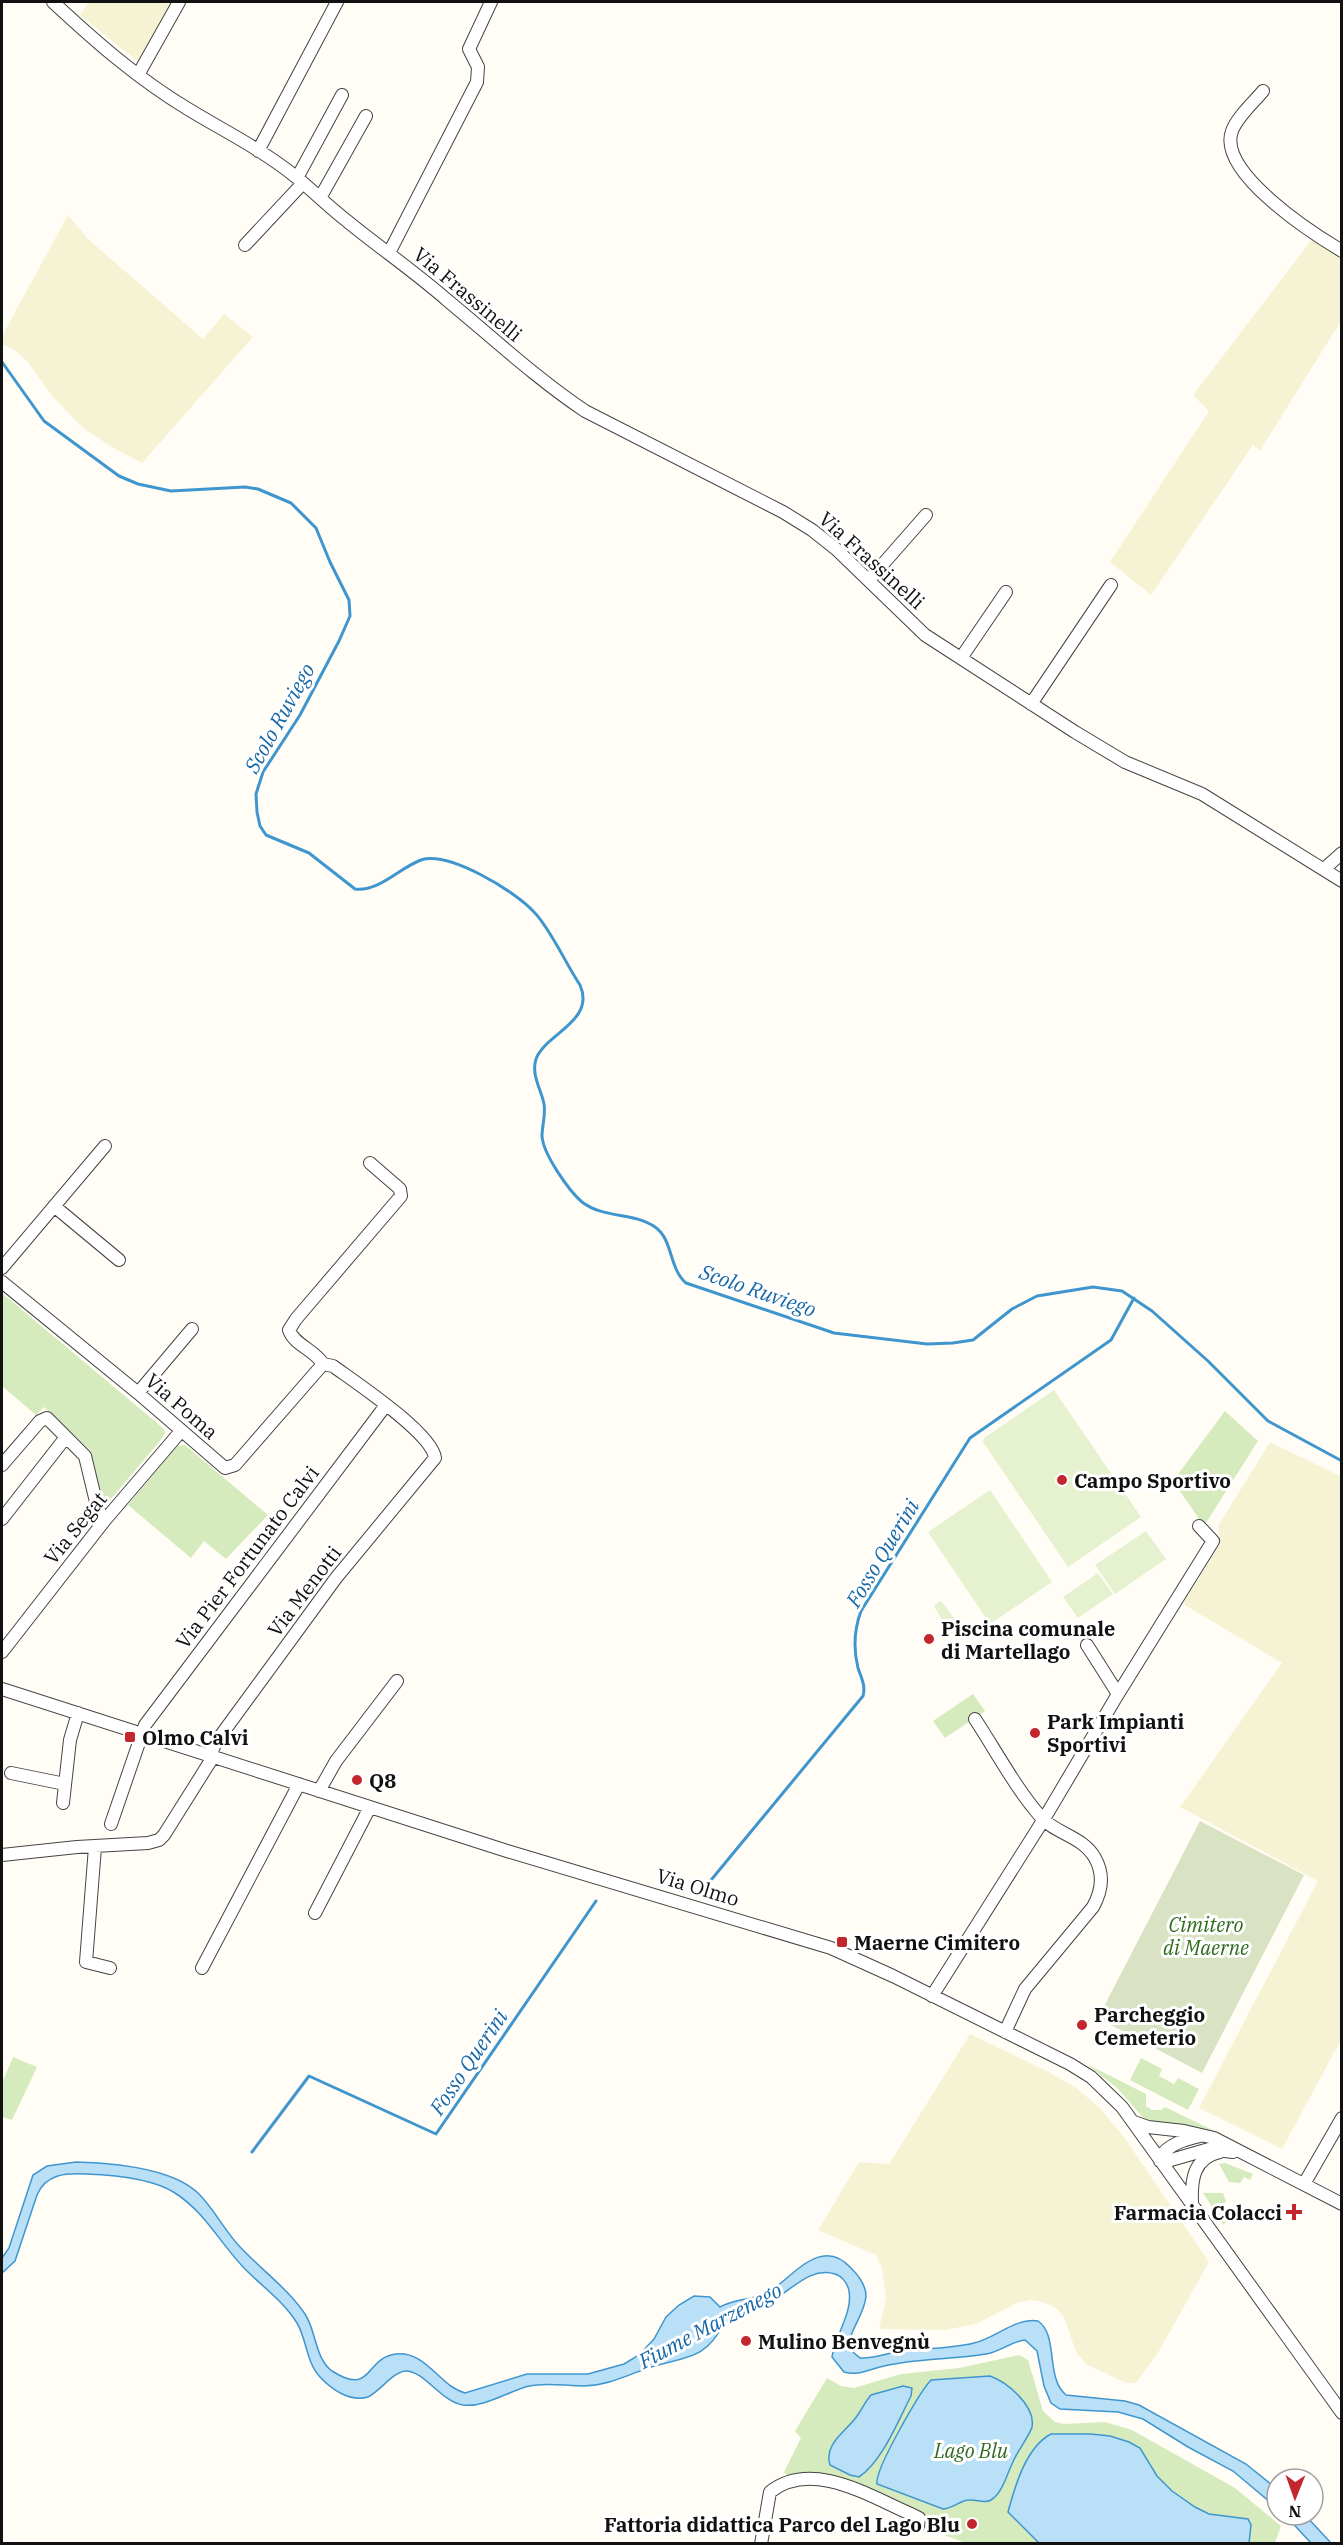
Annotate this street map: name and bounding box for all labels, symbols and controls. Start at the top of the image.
street label: Via Frassinelli [408,241,528,347]
street label: Via Frassinelli [813,505,931,615]
water label: Scolo Ruviego [237,658,321,779]
water label: Scolo Ruviego [695,1257,820,1323]
street label: Via Poma [140,1367,224,1445]
street label: Via Pier Fortunato Calvi [169,1460,325,1654]
place label: Campo Sportivo [1074,1467,1231,1494]
marker: Campo Sportivo [1055,1473,1069,1487]
street label: Via Segat [38,1486,112,1570]
water label: Fosso Querini [838,1493,926,1613]
street label: Via Menotti [261,1540,347,1642]
place label: Piscina comunale di Martellago [941,1615,1115,1665]
marker: Piscina comunale di Martellago [922,1632,936,1646]
place label: Park Impianti Sportivi [1047,1708,1184,1758]
place label: Olmo Calvi [142,1724,249,1751]
marker: Park Impianti Sportivi [1028,1726,1042,1740]
marker: Olmo Calvi [123,1730,137,1744]
place label: Q8 [369,1767,396,1794]
marker: Q8 [350,1773,364,1787]
street label: Via Olmo [653,1862,743,1912]
park label: Cimitero di Maerne [1163,1911,1249,1961]
place label: Maerne Cimitero [854,1929,1020,1956]
marker: Maerne Cimitero [835,1935,849,1949]
place label: Parcheggio Cemeterio [1094,2001,1205,2051]
water label: Fosso Querini [422,2003,514,2121]
marker: Parcheggio Cemeterio [1075,2018,1089,2032]
place label: Farmacia Colacci [1114,2199,1282,2226]
marker: Farmacia Colacci [1287,2205,1301,2219]
water label: Fiume Marzenego [633,2275,787,2375]
place label: Mulino Benvegnù [758,2328,930,2355]
marker: Mulino Benvegnù [739,2334,753,2348]
park label: Lago Blu [933,2437,1009,2464]
north arrow [1265,2467,1325,2527]
text: N [1288,2502,1301,2522]
place label: Fattoria didattica Parco del Lago Blu [604,2511,960,2538]
marker: Fattoria didattica Parco del Lago Blu [965,2517,979,2531]

